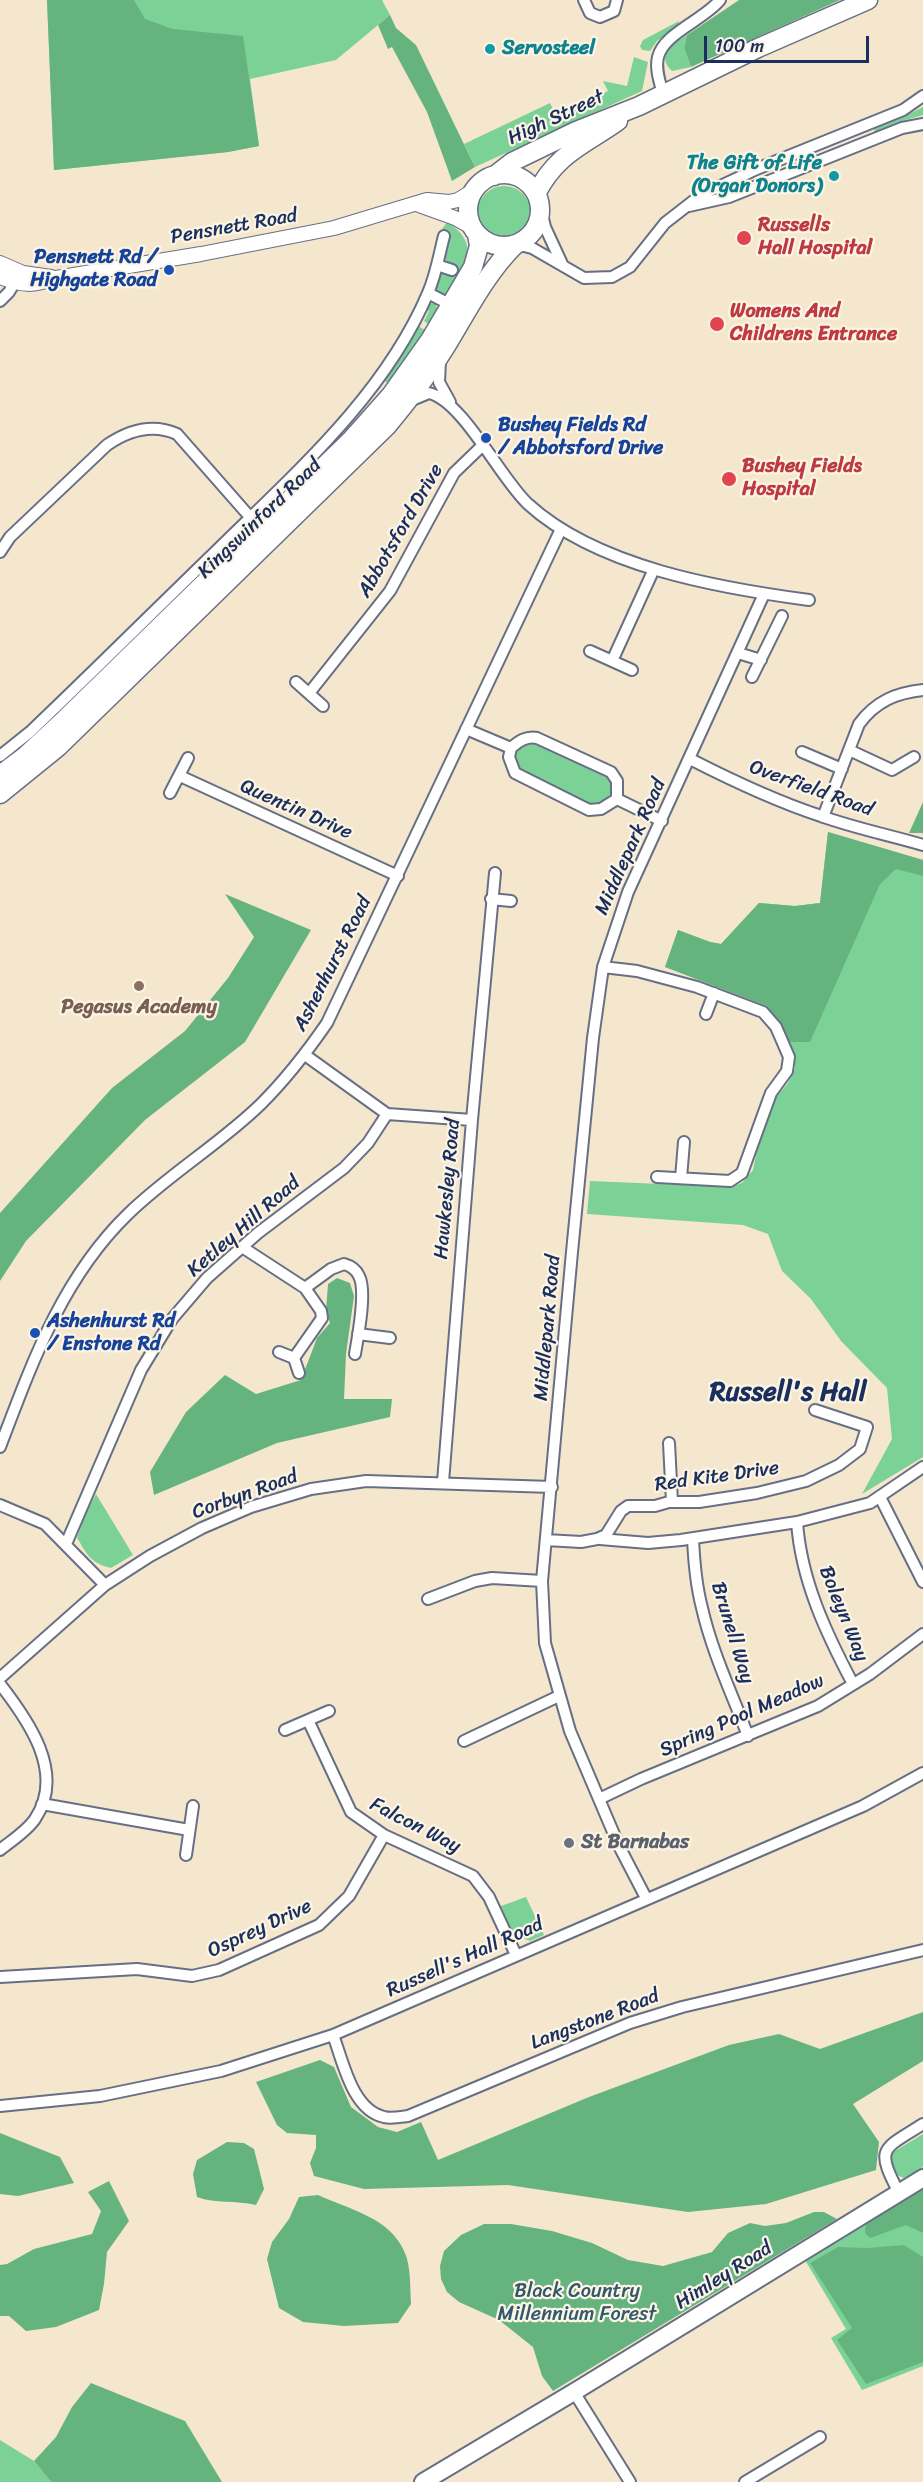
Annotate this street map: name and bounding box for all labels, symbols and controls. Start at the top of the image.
scale bar [707,24,872,62]
text: 100 m [715,30,764,62]
place label: Servosteel [502,37,595,61]
marker: Servosteel [483,42,497,56]
street label: High Street [504,85,608,151]
place label: The Gift of Life (Organ Donors) [687,152,822,199]
marker: The Gift of Life (Organ Donors) [827,169,841,183]
street label: Pensnett Road [169,204,299,250]
place label: Russells Hall Hospital [758,214,872,261]
marker: Russells Hall Hospital [735,229,753,247]
place label: Pensnett Rd / Highgate Road [30,246,157,293]
marker: Pensnett Rd / Highgate Road [162,263,176,277]
place label: Womens And Childrens Entrance [730,300,897,347]
marker: Womens And Childrens Entrance [708,315,726,333]
place label: Bushey Fields Rd / Abbotsford Drive [498,414,663,461]
marker: Bushey Fields Rd / Abbotsford Drive [479,431,493,445]
street label: Kingswinford Road [193,454,327,584]
place label: Bushey Fields Hospital [742,455,862,502]
street label: Abbotsford Drive [353,460,449,602]
marker: Bushey Fields Hospital [720,470,738,488]
street label: Overfield Road [746,755,876,823]
street label: Quentin Drive [236,775,356,845]
street label: Middlepark Road [590,775,672,919]
street label: Ashenhurst Road [289,892,377,1036]
marker: Pegasus Academy [132,979,146,993]
place label: Pegasus Academy [61,996,217,1020]
street label: Hawkesley Road [430,1118,466,1260]
street label: Ketley Hill Road [183,1171,305,1283]
street label: Middlepark Road [530,1254,566,1402]
place label: Ashenhurst Rd / Enstone Rd [47,1310,175,1357]
marker: Ashenhurst Rd / Enstone Rd [28,1326,42,1340]
district label: Russell's Hall [710,1377,866,1409]
street label: Red Kite Drive [653,1456,781,1498]
street label: Corbyn Road [189,1465,301,1525]
street label: Boleyn Way [813,1563,873,1665]
street label: Brunell Way [705,1579,759,1687]
street label: Spring Pool Meadow [656,1669,828,1763]
street label: Falcon Way [366,1793,464,1859]
place label: St Barnabas [581,1831,689,1855]
marker: St Barnabas [562,1836,576,1850]
street label: Osprey Drive [204,1894,316,1964]
street label: Russell's Hall Road [383,1913,547,2003]
street label: Langstone Road [527,1984,663,2056]
street label: Himley Road [671,2237,777,2315]
park label: Black Country Millennium Forest [498,2280,656,2327]

